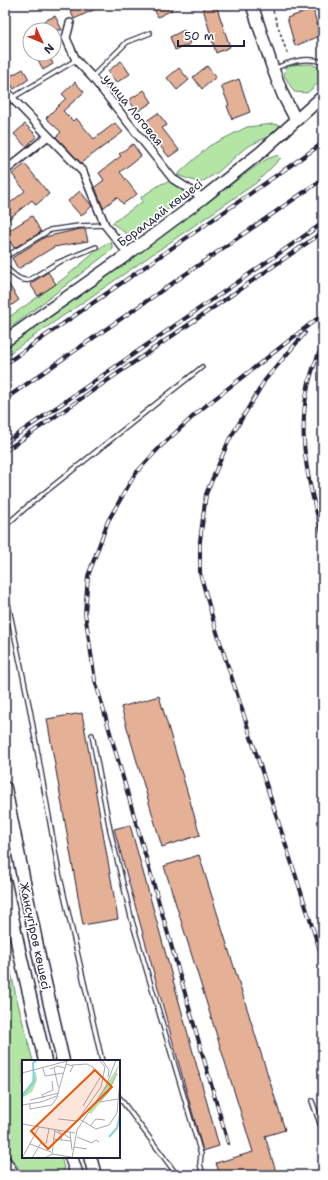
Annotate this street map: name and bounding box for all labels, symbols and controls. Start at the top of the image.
north arrow [22,22,62,62]
scale bar [178,22,244,48]
text: 50 m [184,28,214,44]
text: N [40,40,57,57]
street label: улица Логовая [99,71,167,149]
street label: Боралдай көшесі [114,176,206,250]
street label: Жансүгіров көшесі [16,881,54,991]
inset map [22,1060,120,1158]

